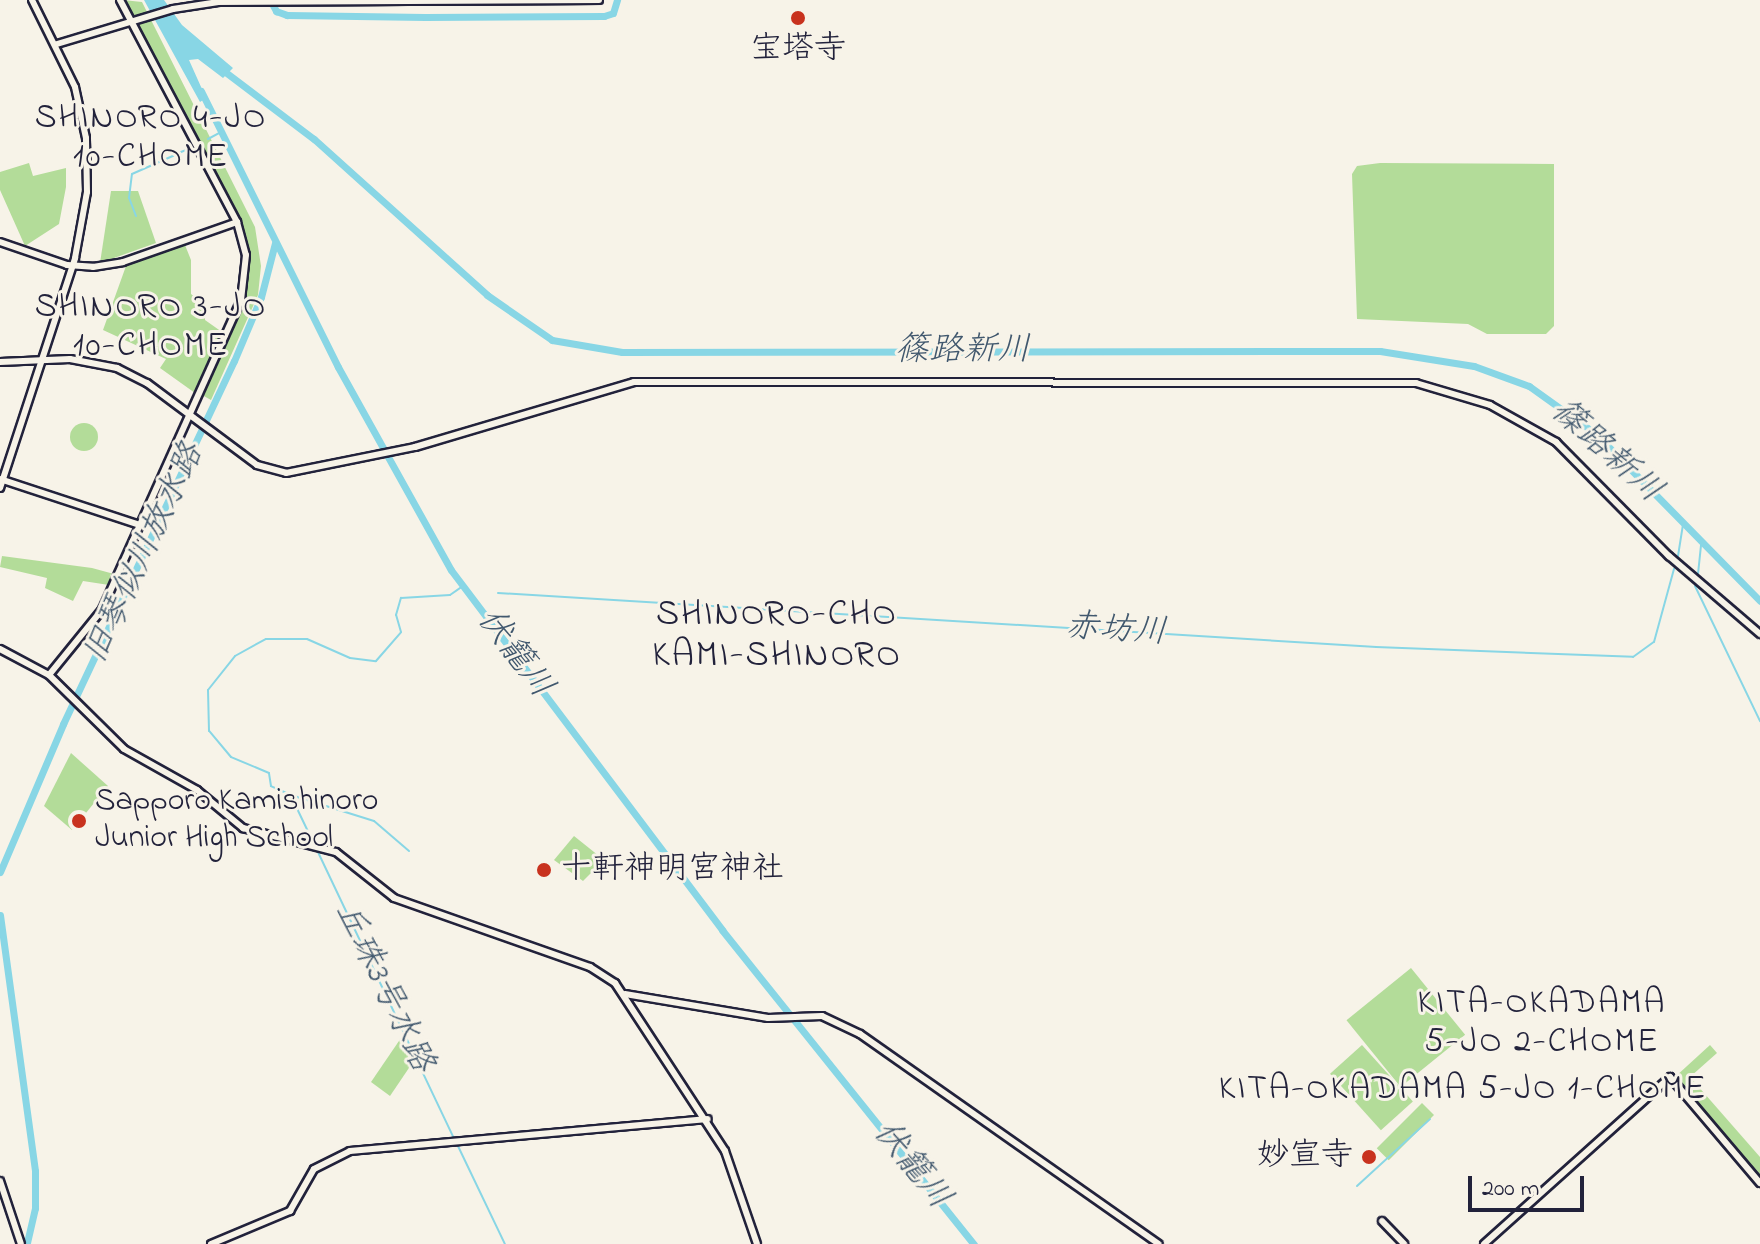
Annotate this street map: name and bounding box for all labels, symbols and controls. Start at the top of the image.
marker: 宝塔寺 [789,9,807,27]
place label: 宝塔寺 [750,31,846,69]
district label: SHINORO 4-JO 10-CHOME [35,99,267,178]
district label: SHINORO 3-JO 10-CHOME [35,288,267,368]
water label: 篠路新川 [895,332,1031,372]
water label: 篠路新川 [1542,391,1670,513]
water label: 旧琴似川放水路 [76,438,214,670]
district label: SHINORO-CHO KAMI-SHINORO [652,593,902,678]
water label: 伏籠川 [467,601,561,707]
water label: 赤坊川 [1064,607,1168,655]
place label: Sapporo Kamishinoro Junior High School [95,784,378,859]
marker: Sapporo Kamishinoro Junior High School [70,812,88,830]
place label: 十軒神明宮神社 [560,851,784,889]
marker: 十軒神明宮神社 [535,861,553,879]
water label: 丘珠3号水路 [324,896,442,1080]
district label: KITA-OKADAMA 5-JO 2-CHOME [1418,984,1666,1064]
district label: KITA-OKADAMA 5-JO 1-CHOME [1219,1071,1707,1111]
water label: 伏籠川 [863,1114,959,1218]
place label: 妙宣寺 [1257,1138,1353,1176]
marker: 妙宣寺 [1360,1148,1378,1166]
scale bar [1472,1160,1588,1210]
text: 200 m [1482,1172,1539,1207]

